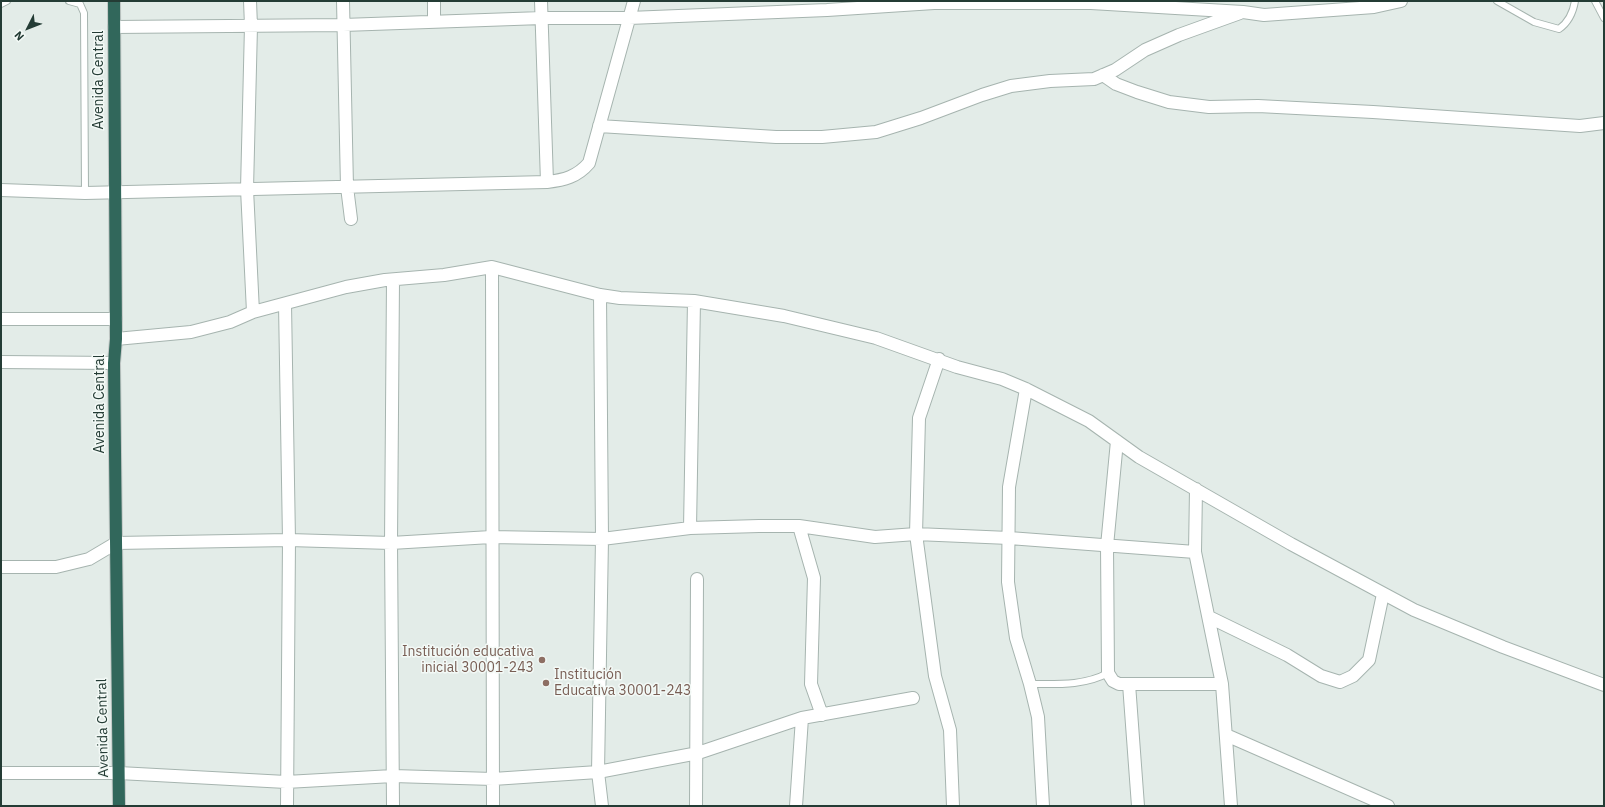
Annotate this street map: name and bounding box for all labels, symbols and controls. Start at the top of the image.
north arrow [8,8,48,48]
text: N [11,28,27,44]
street label: Avenida Central [91,30,107,130]
street label: Avenida Central [92,354,108,454]
place label: Institución educativa inicial 30001-243 [402,644,534,676]
marker: Institución educativa inicial 30001-243 [537,655,547,665]
place label: Institución Educativa 30001-243 [554,667,691,700]
street label: Avenida Central [94,678,112,778]
marker: Institución Educativa 30001-243 [541,678,551,688]

